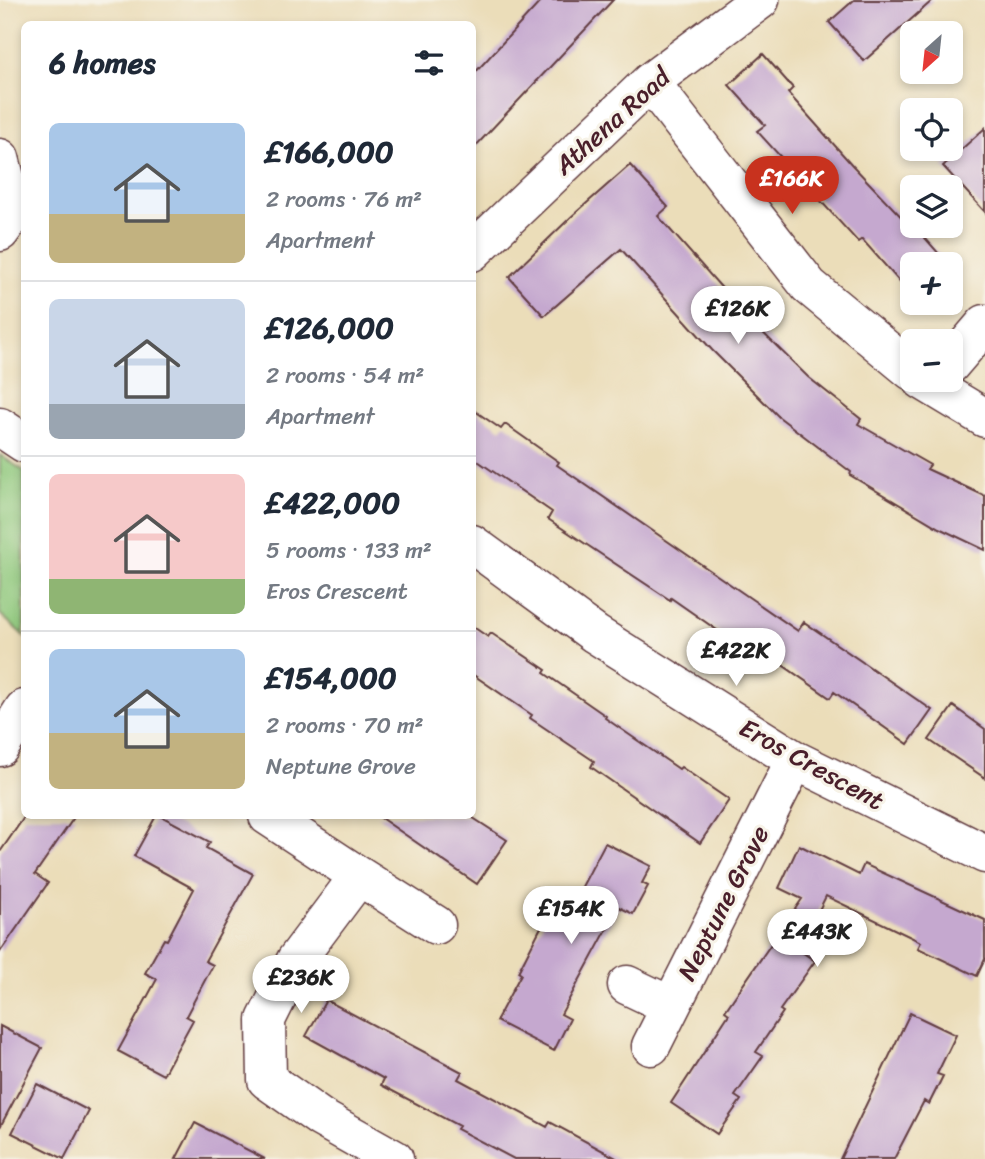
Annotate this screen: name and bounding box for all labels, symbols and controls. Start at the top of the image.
north arrow [900,21,962,84]
map controls [900,21,963,392]
text: 6 homes [49,36,156,90]
icon: filters [410,44,448,82]
street label: Athena Road [542,54,683,187]
button: locate [900,98,963,161]
text: £166,000 [266,125,394,179]
icon: home [105,151,189,235]
pin: £166K [743,156,841,216]
text: £166K [761,158,823,199]
button: layers [900,175,963,238]
text: 2 rooms · 76 m² [266,179,422,220]
text: Apartment [266,220,375,261]
button: + [900,252,963,315]
pin: £126K [689,286,787,346]
text: £126K [707,288,769,329]
text: £126,000 [266,301,394,355]
icon: home [105,327,189,411]
button: − [900,329,963,392]
text: 2 rooms · 54 m² [266,355,424,396]
text: Apartment [266,396,375,437]
text: £422,000 [266,476,400,530]
icon: home [105,502,189,586]
text: 5 rooms · 133 m² [266,530,432,571]
text: Eros Crescent [266,571,408,612]
pin: £422K [687,628,785,688]
text: £422K [702,630,770,671]
text: £154,000 [266,651,397,705]
icon: home [105,677,189,761]
text: 2 rooms · 70 m² [266,705,424,746]
street label: Eros Crescent [731,705,893,823]
text: Neptune Grove [266,746,416,787]
street label: Neptune Grove [664,817,782,989]
pin: £154K [522,886,620,946]
text: £154K [539,888,603,929]
pin: £443K [768,909,866,969]
text: £443K [783,911,851,952]
pin: £236K [252,956,350,1015]
text: £236K [268,957,334,998]

